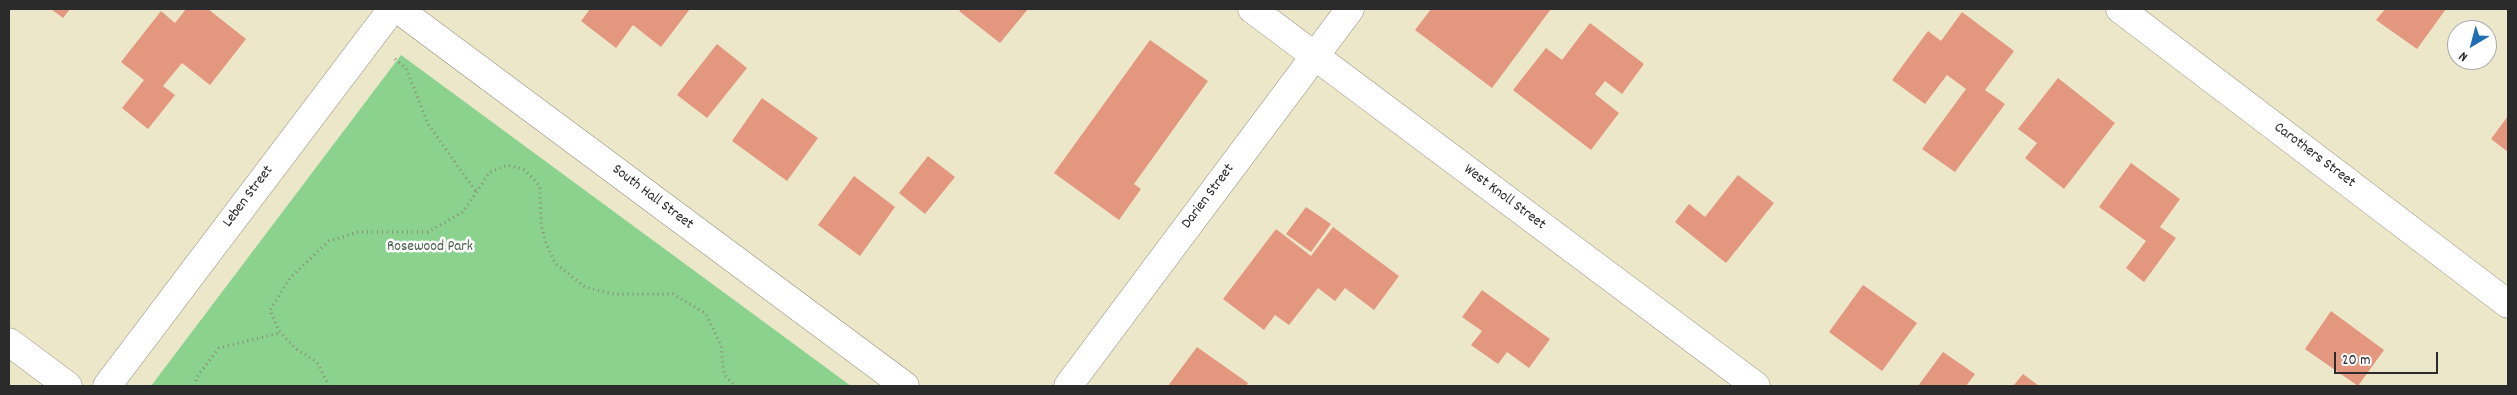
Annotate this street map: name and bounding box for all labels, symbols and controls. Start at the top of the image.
north arrow [2447,20,2497,70]
text: N [2455,46,2472,66]
street label: Carothers Street [2270,119,2358,193]
street label: Darien Street [1179,161,1239,233]
street label: West Knoll Street [1459,161,1549,235]
street label: South Hall Street [608,162,696,234]
street label: Leben Street [220,163,278,231]
park label: Rosewood Park [387,239,473,257]
scale bar [2337,342,2441,374]
text: 20 m [2342,350,2370,372]

